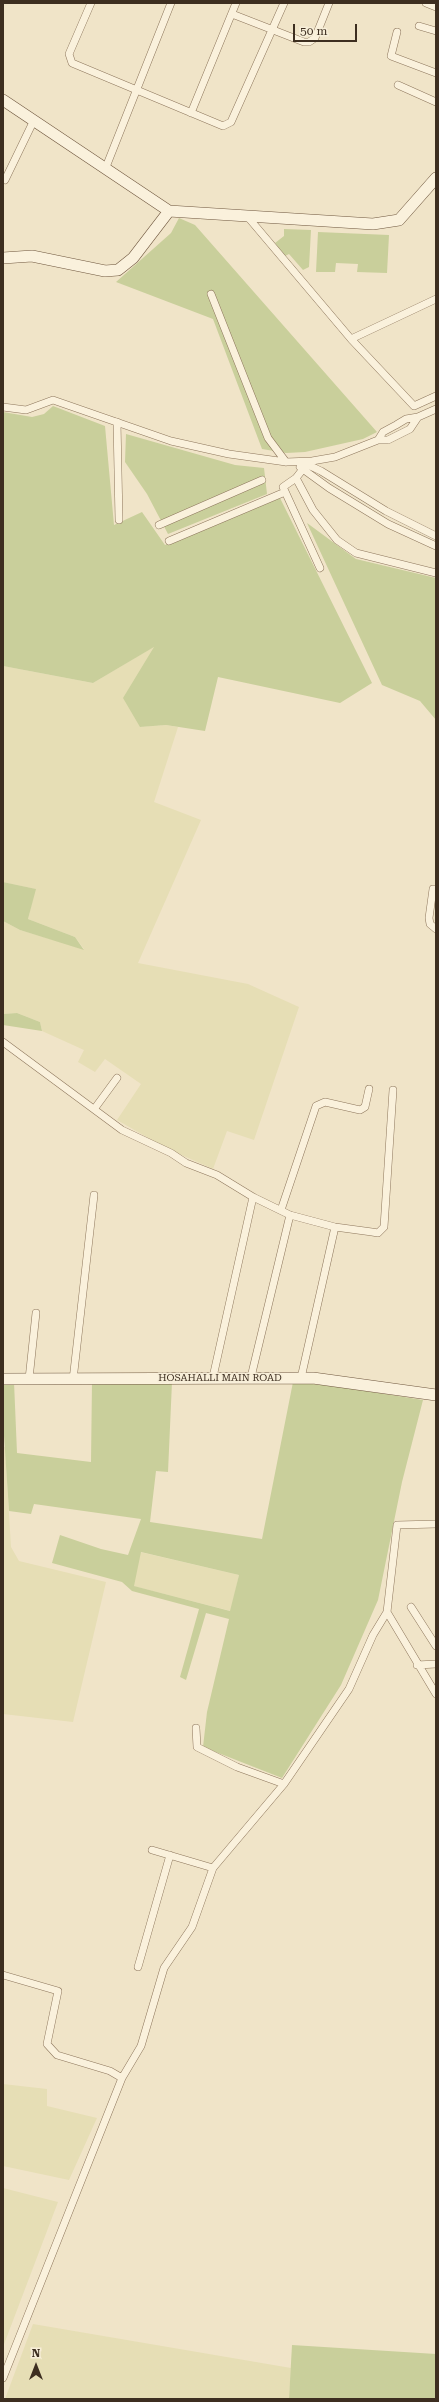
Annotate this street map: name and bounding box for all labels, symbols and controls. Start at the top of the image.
scale bar [295,16,359,42]
text: 50 m [300,24,327,38]
street label: HOSAHALLI MAIN ROAD [158,1372,282,1384]
north arrow [16,2346,56,2386]
text: N [32,2347,40,2360]

